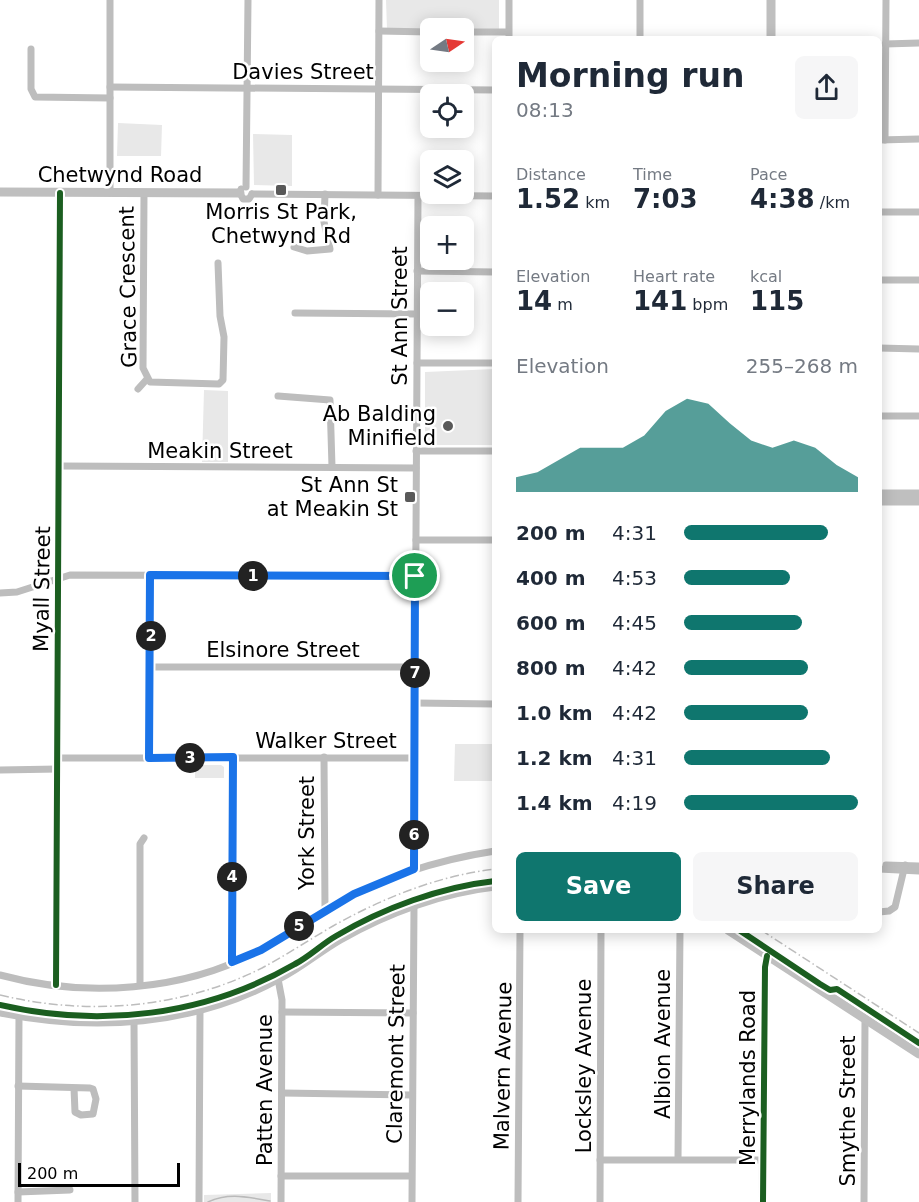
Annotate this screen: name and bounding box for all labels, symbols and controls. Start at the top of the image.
north arrow [420,18,474,72]
map controls [420,18,474,336]
text: Morning run [516,56,744,95]
button: share [795,56,858,119]
street label: Davies Street [232,60,374,84]
button: locate [420,84,474,138]
text: 08:13 [516,98,574,122]
button: layers [420,150,474,204]
street label: Chetwynd Road [38,163,202,187]
text: Distance [516,165,586,184]
text: Time [633,165,672,184]
text: Pace [750,165,787,184]
marker: Morris St Park, Chetwynd Rd [274,183,288,197]
text: 1.52 [516,184,580,214]
text: 7:03 [633,184,698,214]
text: 4:38 [750,184,815,214]
text: km [580,193,610,212]
text: /km [815,193,850,212]
place label: Morris St Park, Chetwynd Rd [205,200,357,248]
street label: Grace Crescent [115,206,141,368]
button: + [420,216,474,270]
street label: St Ann Street [388,246,412,386]
text: Elevation [516,267,590,286]
text: Heart rate [633,267,715,286]
text: kcal [750,267,782,286]
button: − [420,282,474,336]
text: 14 [516,286,552,316]
text: 141 [633,286,687,316]
text: 115 [750,286,804,316]
text: m [552,295,573,314]
text: bpm [687,295,728,314]
text: Elevation [516,354,609,378]
text: 255–268 m [746,354,858,378]
place label: Ab Balding Minifield [323,402,436,450]
marker: Ab Balding Minifield [441,419,455,433]
street label: Meakin Street [147,439,293,463]
place label: St Ann St at Meakin St [267,473,398,521]
marker: St Ann St at Meakin St [403,490,417,504]
text: 200 m [516,521,586,545]
text: 4:31 [612,521,657,545]
street label: Myall Street [29,526,55,652]
pin [389,550,440,601]
icon: arrive [398,559,431,592]
pin: 1 [238,561,268,591]
text: 1 [247,566,259,585]
text: 400 m [516,566,586,590]
text: 4:53 [612,566,657,590]
text: 600 m [516,611,586,635]
text: 4:45 [612,611,657,635]
pin: 2 [136,621,166,651]
text: 2 [145,626,157,645]
street label: Elsinore Street [206,638,360,662]
text: 800 m [516,656,586,680]
text: 4:42 [612,656,657,680]
pin: 7 [400,658,430,688]
text: 7 [409,663,421,682]
text: 1.0 km [516,701,593,725]
text: 4:42 [612,701,657,725]
street label: Walker Street [255,729,397,753]
pin: 3 [175,743,205,773]
text: 1.2 km [516,746,593,770]
text: 4:31 [612,746,657,770]
text: 3 [184,748,196,767]
street label: York Street [295,776,319,891]
text: 1.4 km [516,791,593,815]
text: 4:19 [612,791,657,815]
pin: 6 [399,820,429,850]
text: 6 [408,825,420,844]
button: Save [516,852,681,921]
button: Share [693,852,858,921]
pin: 4 [217,862,247,892]
text: 4 [226,867,238,886]
pin: 5 [284,911,314,941]
text: 5 [293,916,305,935]
street label: Claremont Street [382,964,410,1144]
street label: Albion Avenue [651,969,675,1119]
street label: Locksley Avenue [572,979,596,1153]
street label: Malvern Avenue [490,982,516,1150]
street label: Merrylands Road [736,990,760,1166]
street label: Patten Avenue [253,1014,277,1166]
street label: Smythe Street [836,1035,860,1187]
scale bar [18,1160,180,1188]
text: 200 m [27,1164,78,1183]

